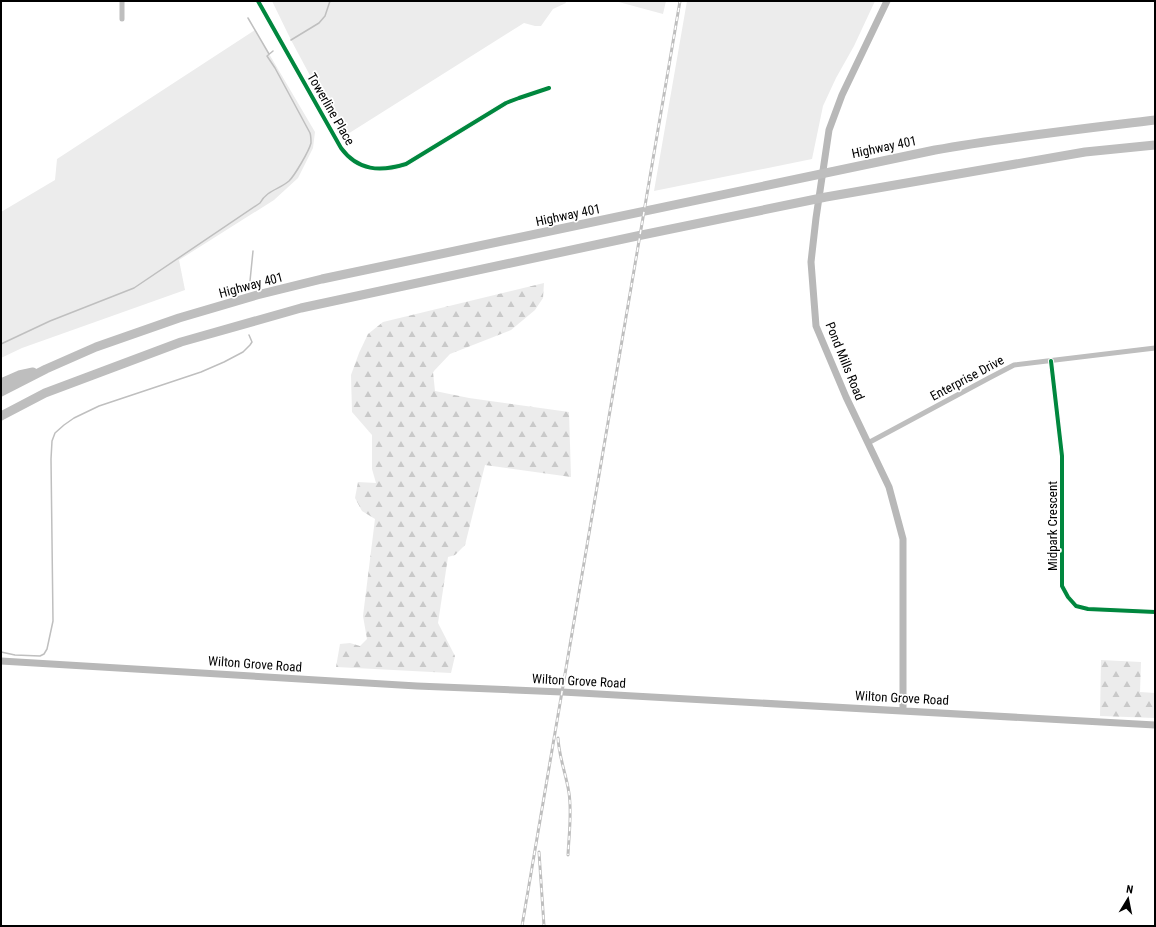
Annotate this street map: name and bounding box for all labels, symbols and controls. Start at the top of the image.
street label: Towerline Place [304,70,358,148]
street label: Highway 401 [850,133,918,161]
street label: Highway 401 [534,201,602,229]
street label: Highway 401 [217,269,285,301]
street label: Pond Mills Road [822,320,868,402]
street label: Enterprise Drive [928,352,1006,404]
street label: Midpark Crescent [1045,481,1060,571]
street label: Wilton Grove Road [208,653,302,675]
street label: Wilton Grove Road [532,671,626,691]
street label: Wilton Grove Road [855,688,949,708]
north arrow [1108,879,1148,919]
text: N [1125,883,1134,897]

